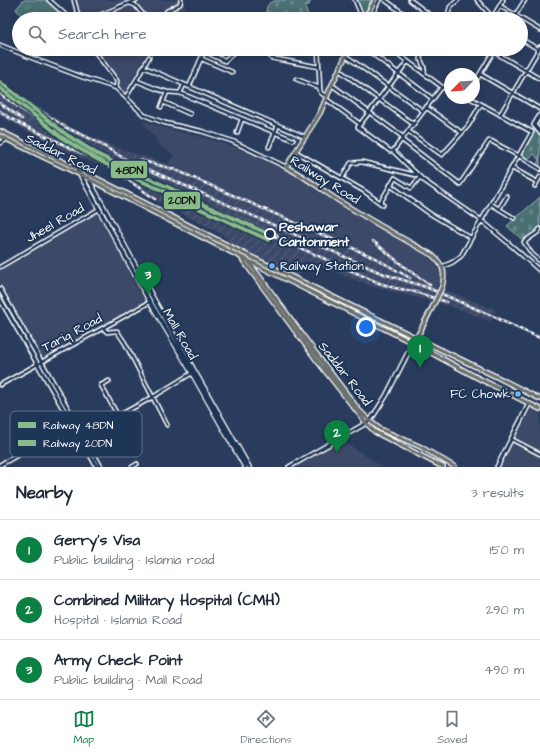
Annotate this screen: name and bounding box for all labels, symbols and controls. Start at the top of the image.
search box [12,12,528,56]
icon: search [26,23,48,45]
text: Search here [58,24,147,45]
north arrow [444,68,480,104]
street label: Saddar Road [22,129,100,179]
street label: Railway Road [286,151,364,210]
line badge: 48DN [110,160,148,179]
text: 48DN [115,163,143,178]
line badge: 20DN [163,191,201,210]
text: 20DN [167,193,196,208]
street label: Jheel Road [23,199,88,247]
place label: Peshawar Cantonment [279,218,350,251]
marker: Peshawar Cantonment [264,228,276,240]
place label: Railway Station [280,258,364,276]
marker: Railway Station [267,261,277,271]
pin: 3 [135,262,161,295]
street label: Mall Road [158,305,202,363]
street label: Tariq Road [39,310,105,356]
your location [356,317,376,337]
pin: 1 [407,335,433,368]
street label: Saddar Road [314,338,376,410]
place label: FC Chowk [450,386,511,403]
marker: FC Chowk [513,389,523,399]
legend [10,411,142,457]
text: Railway 48DN [43,418,114,434]
pin: 2 [324,420,350,453]
text: Railway 20DN [43,436,112,452]
text: Nearby [16,481,73,505]
text: 3 results [471,484,524,502]
text: Gerry's Visa [54,530,140,551]
text: 1 [28,541,30,559]
text: 150 m [490,541,524,559]
text: Public building · Islamia road [54,551,214,569]
text: Combined Military Hospital (CMH) [54,590,280,611]
text: 2 [25,601,33,619]
text: 290 m [486,601,524,619]
text: Hospital · Islamia Road [54,611,182,629]
text: Army Check Point [54,650,183,671]
text: 3 [26,661,32,679]
text: 490 m [484,661,524,679]
text: Public building · Mall Road [54,671,202,689]
tab: Map [73,708,95,747]
tab: Directions [240,708,292,747]
tab: Saved [437,708,467,747]

